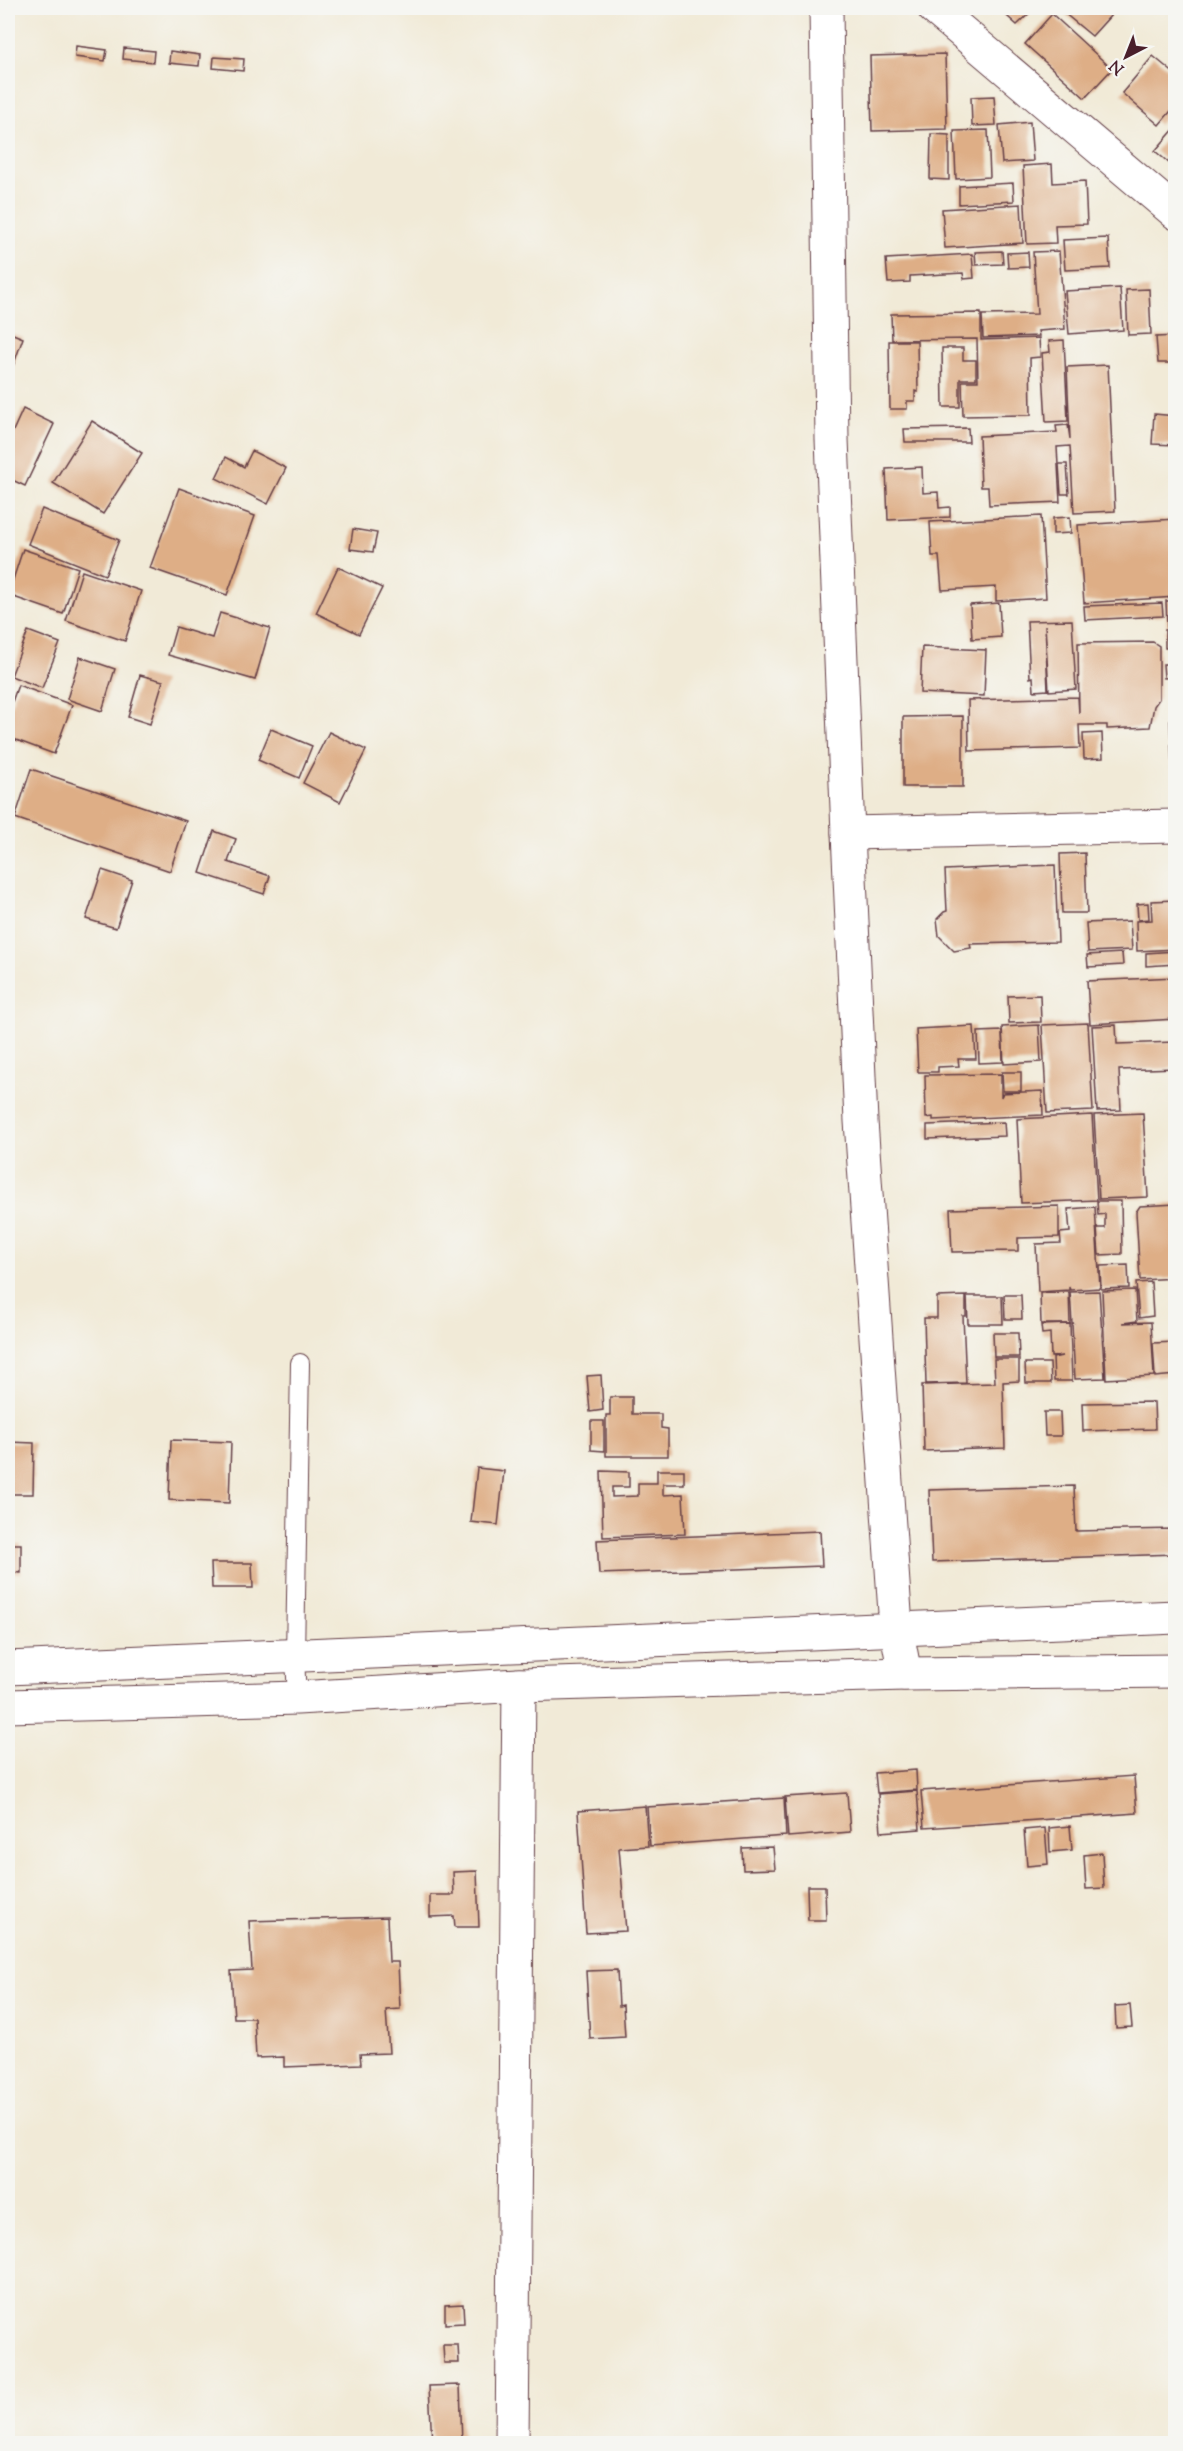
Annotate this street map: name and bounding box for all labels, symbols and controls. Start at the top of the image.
north arrow [1096,27,1156,87]
text: N [1105,53,1130,79]

